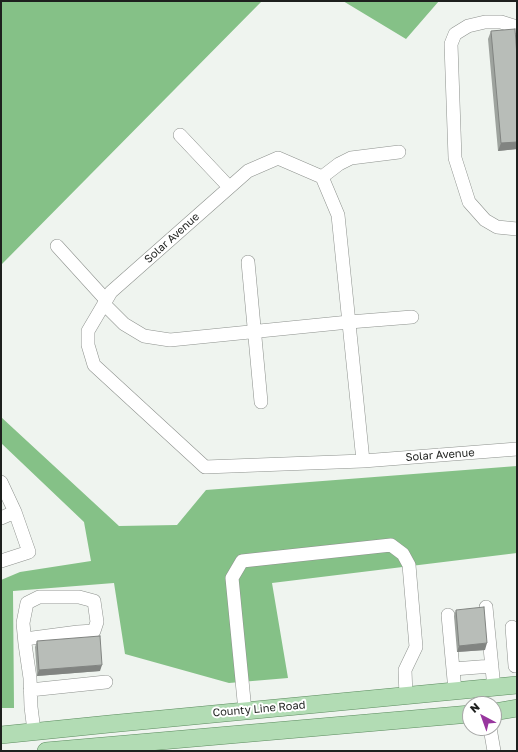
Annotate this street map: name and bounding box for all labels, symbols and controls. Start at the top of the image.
street label: Solar Avenue [142,210,202,266]
street label: Solar Avenue [405,446,475,464]
north arrow [462,696,502,736]
street label: County Line Road [212,698,306,720]
text: N [467,700,482,715]

